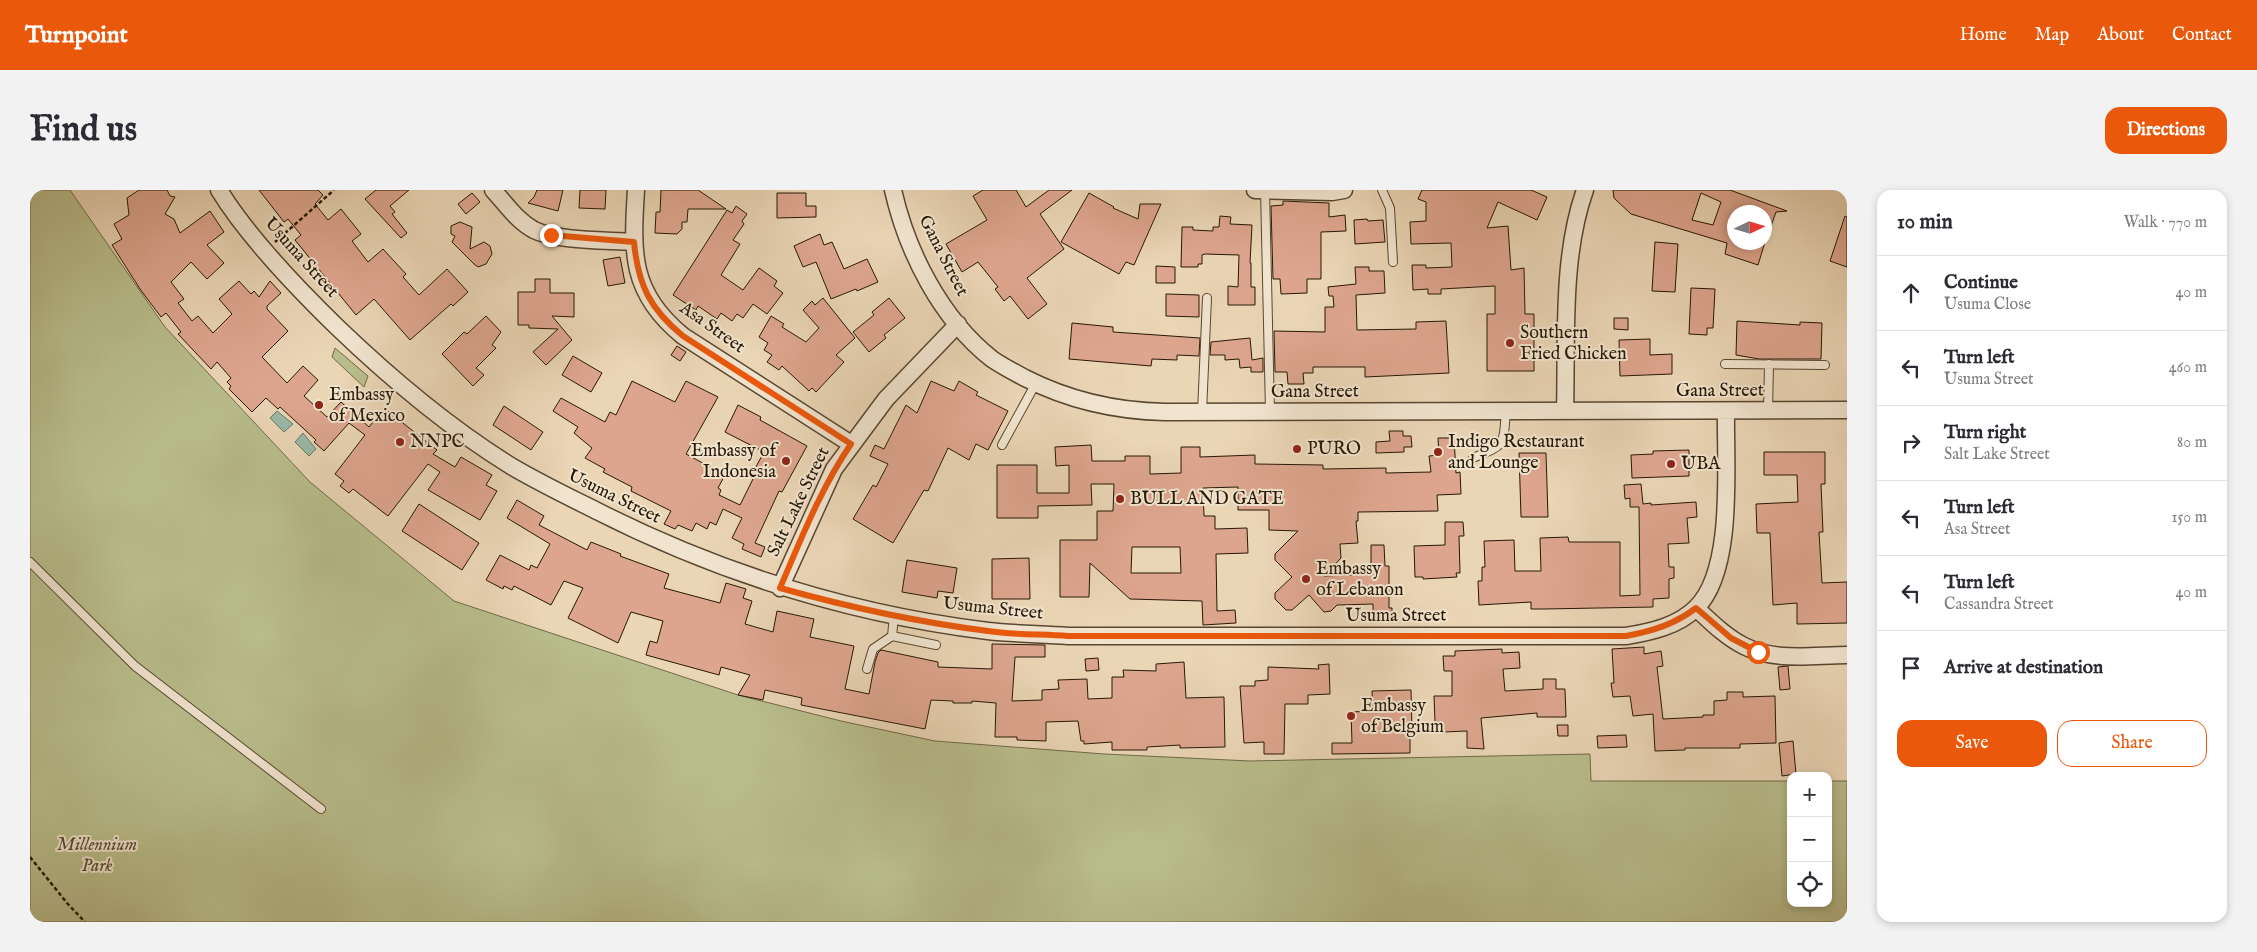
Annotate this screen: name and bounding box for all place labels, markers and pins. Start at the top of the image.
place label: Southern Fried Chicken [1520,322,1627,366]
marker: Southern Fried Chicken [1504,337,1516,349]
place label: Embassy of Mexico [329,384,405,428]
marker: Embassy of Mexico [313,399,325,411]
place label: NNPC [410,431,465,454]
place label: Indigo Restaurant and Lounge [1448,431,1585,475]
marker: NNPC [394,436,406,448]
place label: PURO [1307,438,1361,461]
place label: Embassy of Indonesia [691,440,779,484]
marker: PURO [1291,443,1303,455]
marker: Indigo Restaurant and Lounge [1432,446,1444,458]
place label: UBA [1681,453,1721,476]
marker: Embassy of Indonesia [780,455,792,467]
marker: UBA [1665,458,1677,470]
place label: BULL AND GATE [1130,488,1284,511]
marker: BULL AND GATE [1114,493,1126,505]
place label: Embassy of Lebanon [1316,558,1404,602]
marker: Embassy of Lebanon [1300,573,1312,585]
place label: Embassy of Belgium [1361,695,1444,739]
marker: Embassy of Belgium [1345,710,1357,722]

